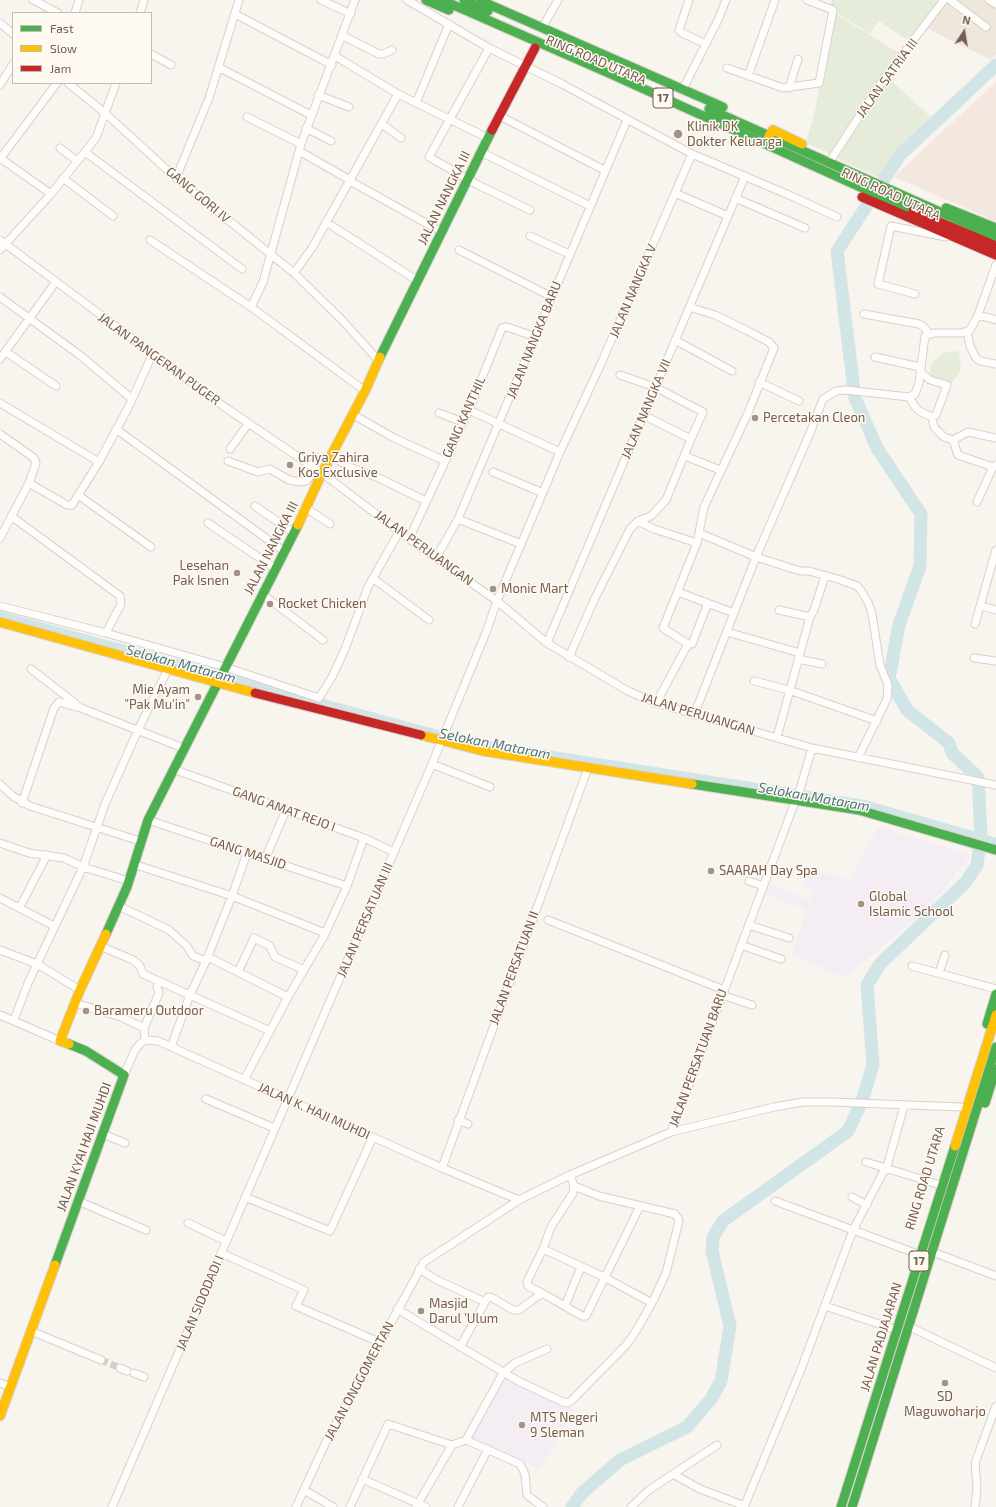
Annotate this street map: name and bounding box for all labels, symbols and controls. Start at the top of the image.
legend [12,12,152,84]
north arrow [944,12,984,52]
text: N [961,13,972,27]
text: Fast [50,21,73,35]
street label: RING ROAD UTARA [543,32,649,88]
street label: JALAN SATRIA III [853,35,921,121]
text: Slow [50,41,77,55]
text: Jam [50,61,71,75]
road number: 17 [653,88,673,108]
place label: Klinik DK Dokter Keluarga [687,119,782,150]
marker: Klinik DK Dokter Keluarga [672,128,684,140]
street label: JALAN NANGKA III [414,148,474,248]
street label: GANG GORI IV [163,164,233,226]
street label: RING ROAD UTARA [839,164,943,224]
street label: JALAN NANGKA V [606,242,660,340]
street label: JALAN NANGKA BARU [503,279,565,401]
street label: JALAN PANGERAN PUGER [95,309,223,409]
street label: JALAN NANGKA VII [618,357,674,461]
street label: GANG KANTHIL [439,374,489,460]
place label: Percetakan Cleon [763,410,865,426]
marker: Percetakan Cleon [750,413,760,423]
place label: Griya Zahira Kos Exclusive [298,450,378,481]
marker: Griya Zahira Kos Exclusive [285,460,295,470]
street label: JALAN NANGKA III [241,499,301,597]
street label: JALAN PERJUANGAN [372,507,476,589]
place label: Lesehan Pak Isnen [173,558,229,589]
marker: Lesehan Pak Isnen [232,568,242,578]
place label: Monic Mart [501,581,569,597]
marker: Monic Mart [488,584,498,594]
place label: Rocket Chicken [278,596,366,612]
marker: Rocket Chicken [265,599,275,609]
water label: Selokan Mataram [124,641,238,687]
place label: Mie Ayam "Pak Mu'in" [124,682,190,713]
street label: JALAN PERJUANGAN [639,689,757,739]
marker: Mie Ayam "Pak Mu'in" [193,692,203,702]
water label: Selokan Mataram [438,725,552,763]
water label: Selokan Mataram [757,779,871,815]
street label: GANG AMAT REJO I [230,783,338,835]
street label: GANG MASJID [208,833,288,873]
street label: JALAN PERSATUAN III [334,860,396,980]
place label: SAARAH Day Spa [719,863,818,879]
marker: SAARAH Day Spa [706,866,716,876]
place label: Global Islamic School [869,889,954,920]
marker: Global Islamic School [856,899,866,909]
street label: JALAN PERSATUAN II [486,909,542,1027]
street label: JALAN PERSATUAN BARU [666,987,730,1129]
place label: Barameru Outdoor [94,1003,204,1019]
marker: Barameru Outdoor [81,1006,91,1016]
street label: JALAN K. HAJI MUHDI [255,1079,373,1143]
street label: JALAN KYAI HAJI MUHDI [53,1080,115,1214]
street label: RING ROAD UTARA [902,1124,948,1232]
road number: 17 [909,1251,929,1271]
street label: JALAN SIDODADI I [173,1253,227,1353]
street label: JALAN PADJAJARAN [857,1281,905,1393]
place label: Masjid Darul 'Ulum [429,1296,498,1327]
marker: Masjid Darul 'Ulum [416,1306,426,1316]
street label: JALAN ONGGOMERTAN [321,1319,397,1443]
marker: SD Maguwoharjo [940,1378,950,1388]
place label: SD Maguwoharjo [904,1389,986,1420]
place label: MTS Negeri 9 Sleman [530,1410,598,1441]
marker: MTS Negeri 9 Sleman [517,1420,527,1430]

